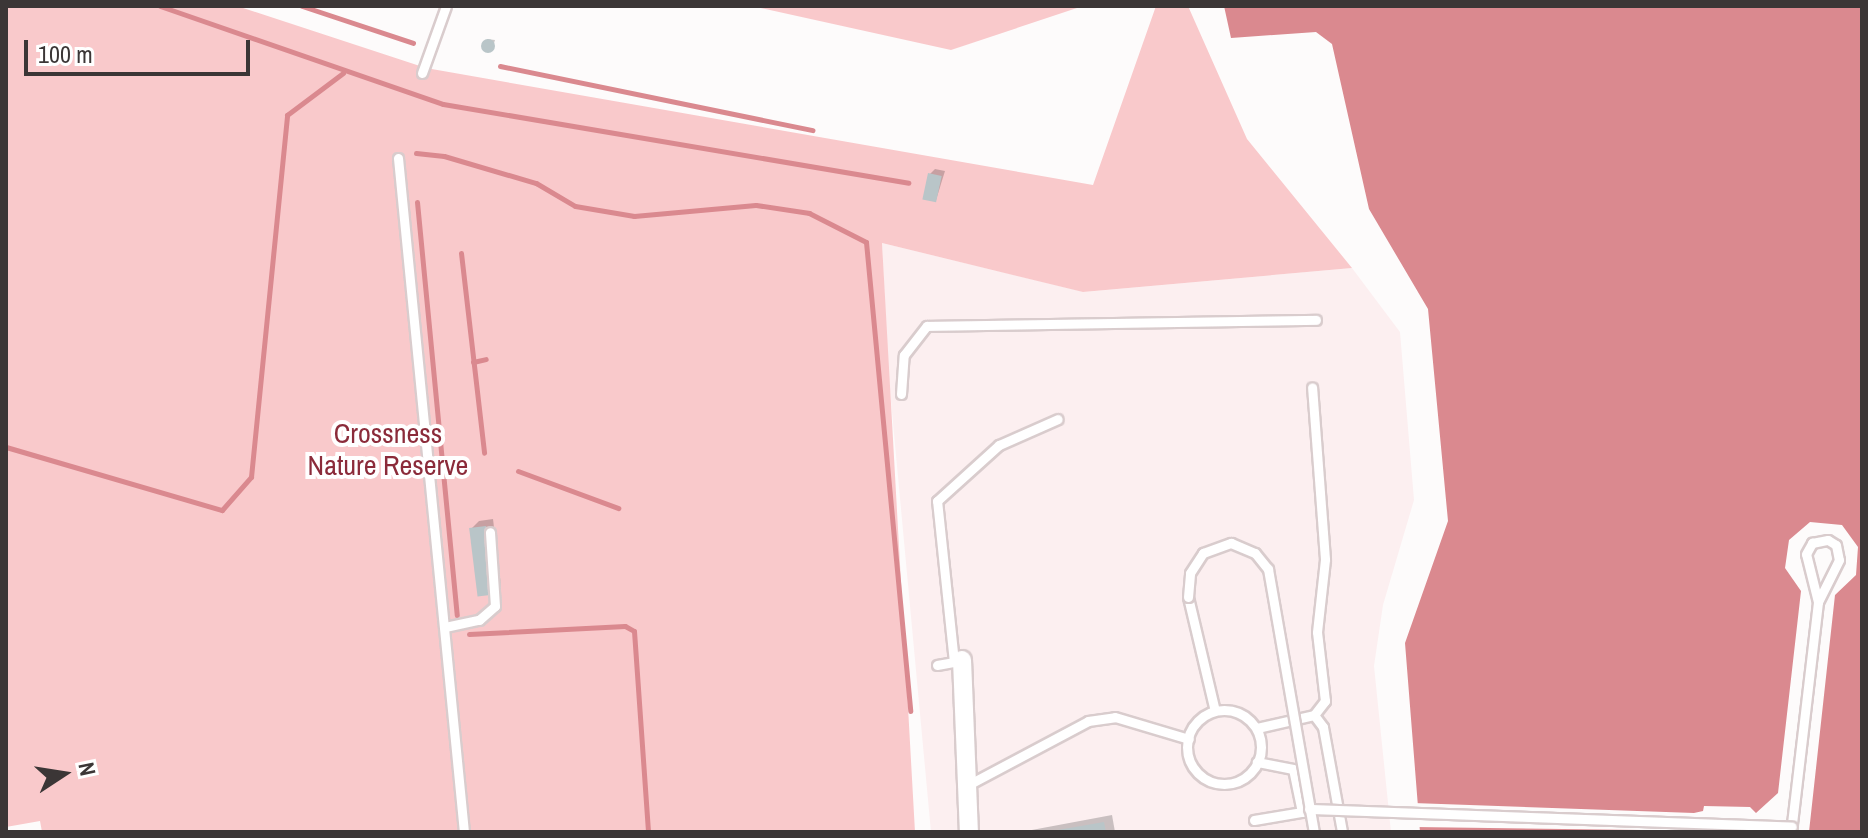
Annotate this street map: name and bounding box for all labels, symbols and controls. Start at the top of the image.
scale bar [28,24,254,74]
text: 100 m [38,38,93,70]
park label: Crossness Nature Reserve [308,416,468,482]
north arrow [24,734,104,814]
text: N [71,760,104,779]

